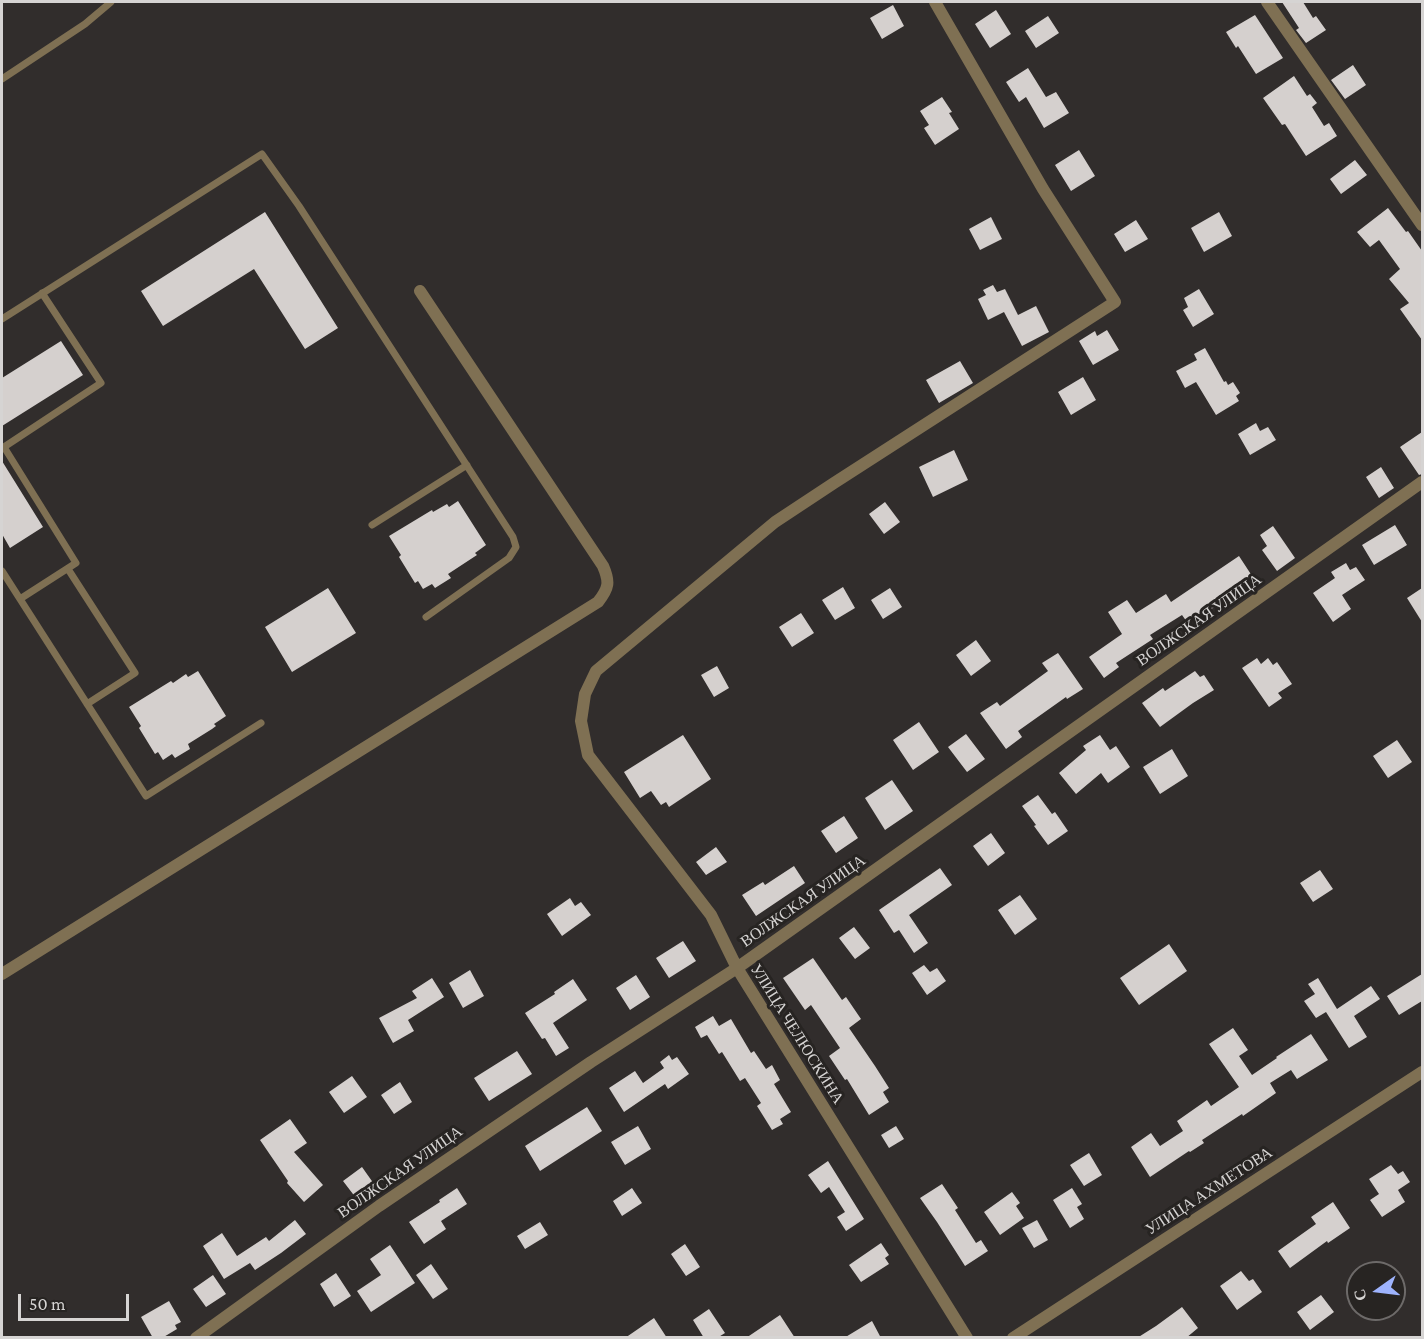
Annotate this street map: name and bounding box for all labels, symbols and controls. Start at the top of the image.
street label: ВОЛЖСКАЯ УЛИЦА [1133,570,1265,670]
street label: ВОЛЖСКАЯ УЛИЦА [737,851,869,951]
street label: УЛИЦА ЧЕЛЮСКИНА [746,961,848,1107]
street label: ВОЛЖСКАЯ УЛИЦА [334,1122,466,1222]
street label: УЛИЦА АХМЕТОВА [1142,1143,1276,1239]
north arrow [1346,1261,1406,1321]
scale bar [21,1282,132,1320]
text: С [1350,1287,1370,1303]
text: 50 m [29,1294,66,1314]

